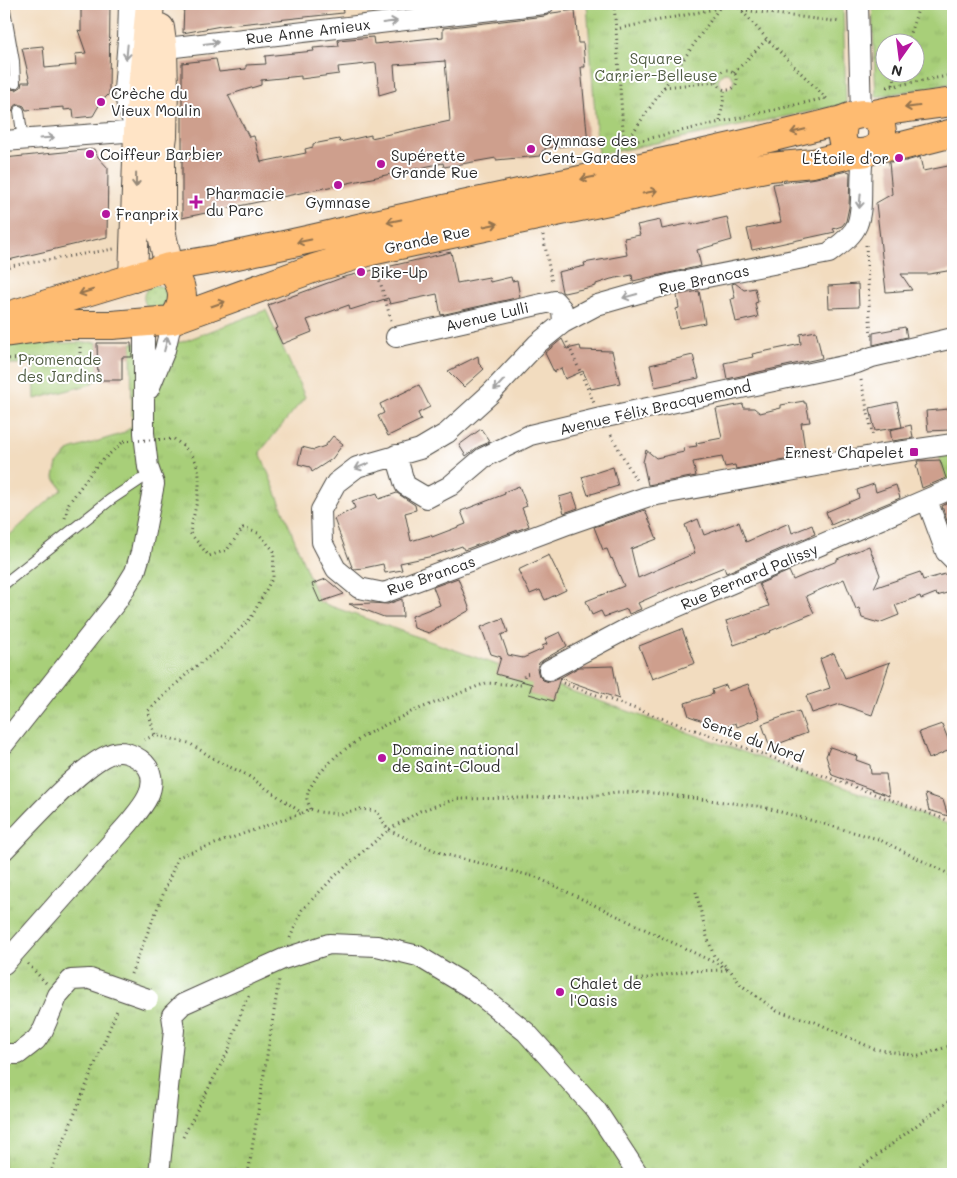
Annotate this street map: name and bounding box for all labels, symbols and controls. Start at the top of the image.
street label: Rue Anne Amieux [245,13,372,49]
one-way arrow [381,17,397,27]
north arrow [874,32,924,82]
one-way arrow [202,38,218,48]
one-way arrow [122,44,132,60]
park label: Square Carrier-Belleuse [594,48,718,85]
text: N [889,61,904,82]
place label: Crèche du Vieux Moulin [111,83,201,120]
marker: Crèche du Vieux Moulin [95,96,107,108]
one-way arrow [904,103,920,113]
one-way arrow [790,127,806,136]
place label: Gymnase des Cent-Gardes [541,130,637,167]
one-way arrow [38,134,54,143]
marker: Gymnase des Cent-Gardes [525,143,537,155]
place label: Coiffeur Barbier [100,144,223,164]
place label: Supérette Grande Rue [391,145,478,182]
marker: Coiffeur Barbier [84,148,96,160]
place label: L'Étoile d'or [802,148,889,168]
marker: L'Étoile d'or [893,152,905,164]
marker: Supérette Grande Rue [375,158,387,170]
one-way arrow [132,172,141,188]
one-way arrow [581,174,597,183]
marker: Gymnase [332,179,344,191]
place label: Pharmacie du Parc [206,183,285,220]
one-way arrow [642,187,658,196]
place label: Gymnase [305,192,371,212]
one-way arrow [855,193,865,209]
marker: Pharmacie du Parc [190,196,202,208]
place label: Franprix [116,204,179,224]
marker: Franprix [100,208,112,220]
one-way arrow [386,217,402,226]
street label: Grande Rue [382,220,472,258]
one-way arrow [483,220,499,230]
one-way arrow [296,236,312,246]
street label: Rue Brancas [657,260,751,298]
place label: Bike-Up [371,262,428,282]
marker: Bike-Up [355,266,367,278]
one-way arrow [79,287,95,297]
one-way arrow [622,291,638,301]
street label: Avenue Lulli [443,297,531,335]
one-way arrow [210,299,225,308]
one-way arrow [162,337,171,353]
park label: Promenade des Jardins [17,349,103,386]
street label: Avenue Félix Bracquemond [557,375,753,439]
one-way arrow [493,379,505,391]
place label: Ernest Chapelet [785,442,904,462]
marker: Ernest Chapelet [908,446,920,458]
one-way arrow [355,462,370,472]
street label: Rue Bernard Palissy [678,538,821,614]
street label: Rue Brancas [384,551,478,599]
street label: Sente du Nord [700,711,806,767]
place label: Domaine national de Saint-Cloud [392,739,519,776]
marker: Domaine national de Saint-Cloud [376,752,388,764]
place label: Chalet de l'Oasis [570,973,642,1010]
marker: Chalet de l'Oasis [554,986,566,998]

